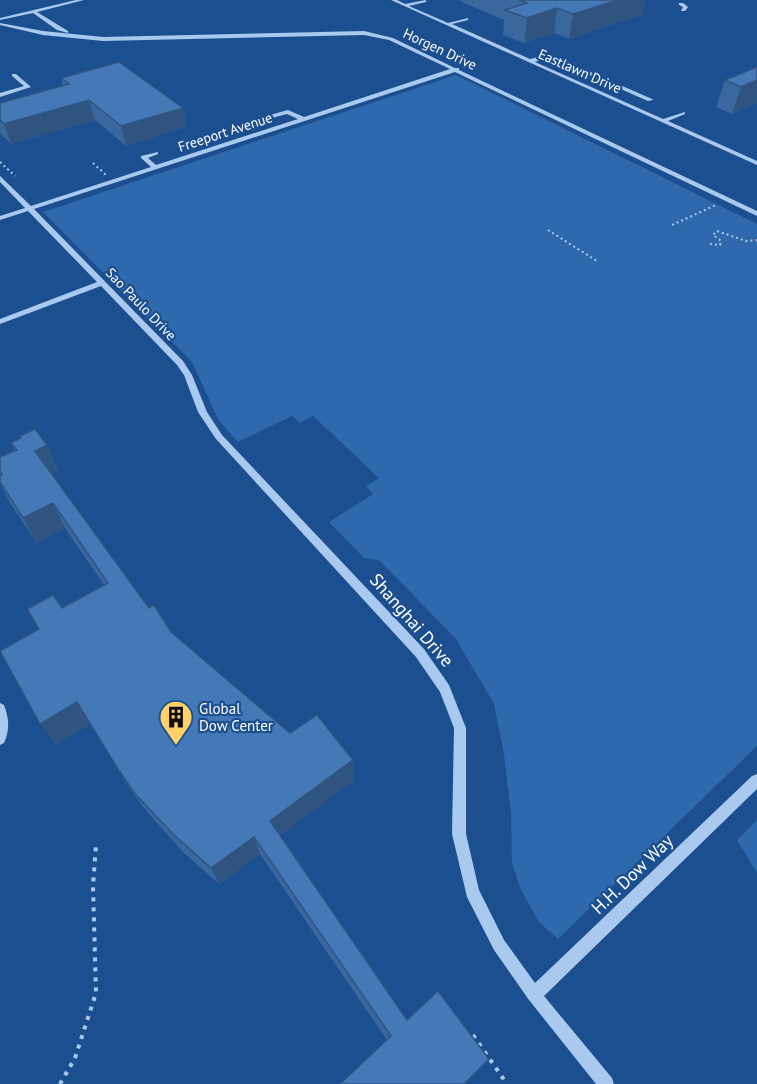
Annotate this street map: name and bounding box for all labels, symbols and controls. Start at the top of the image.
street label: Horgen Drive [400,24,480,74]
street label: Eastlawn Drive [536,45,624,97]
street label: Freeport Avenue [176,108,274,156]
street label: Sao Paulo Drive [102,264,180,344]
street label: Shanghai Drive [365,568,459,672]
building icon: Global Dow Center [158,699,194,746]
place label: Global Dow Center [199,699,273,735]
street label: H.H. Dow Way [586,829,678,919]

